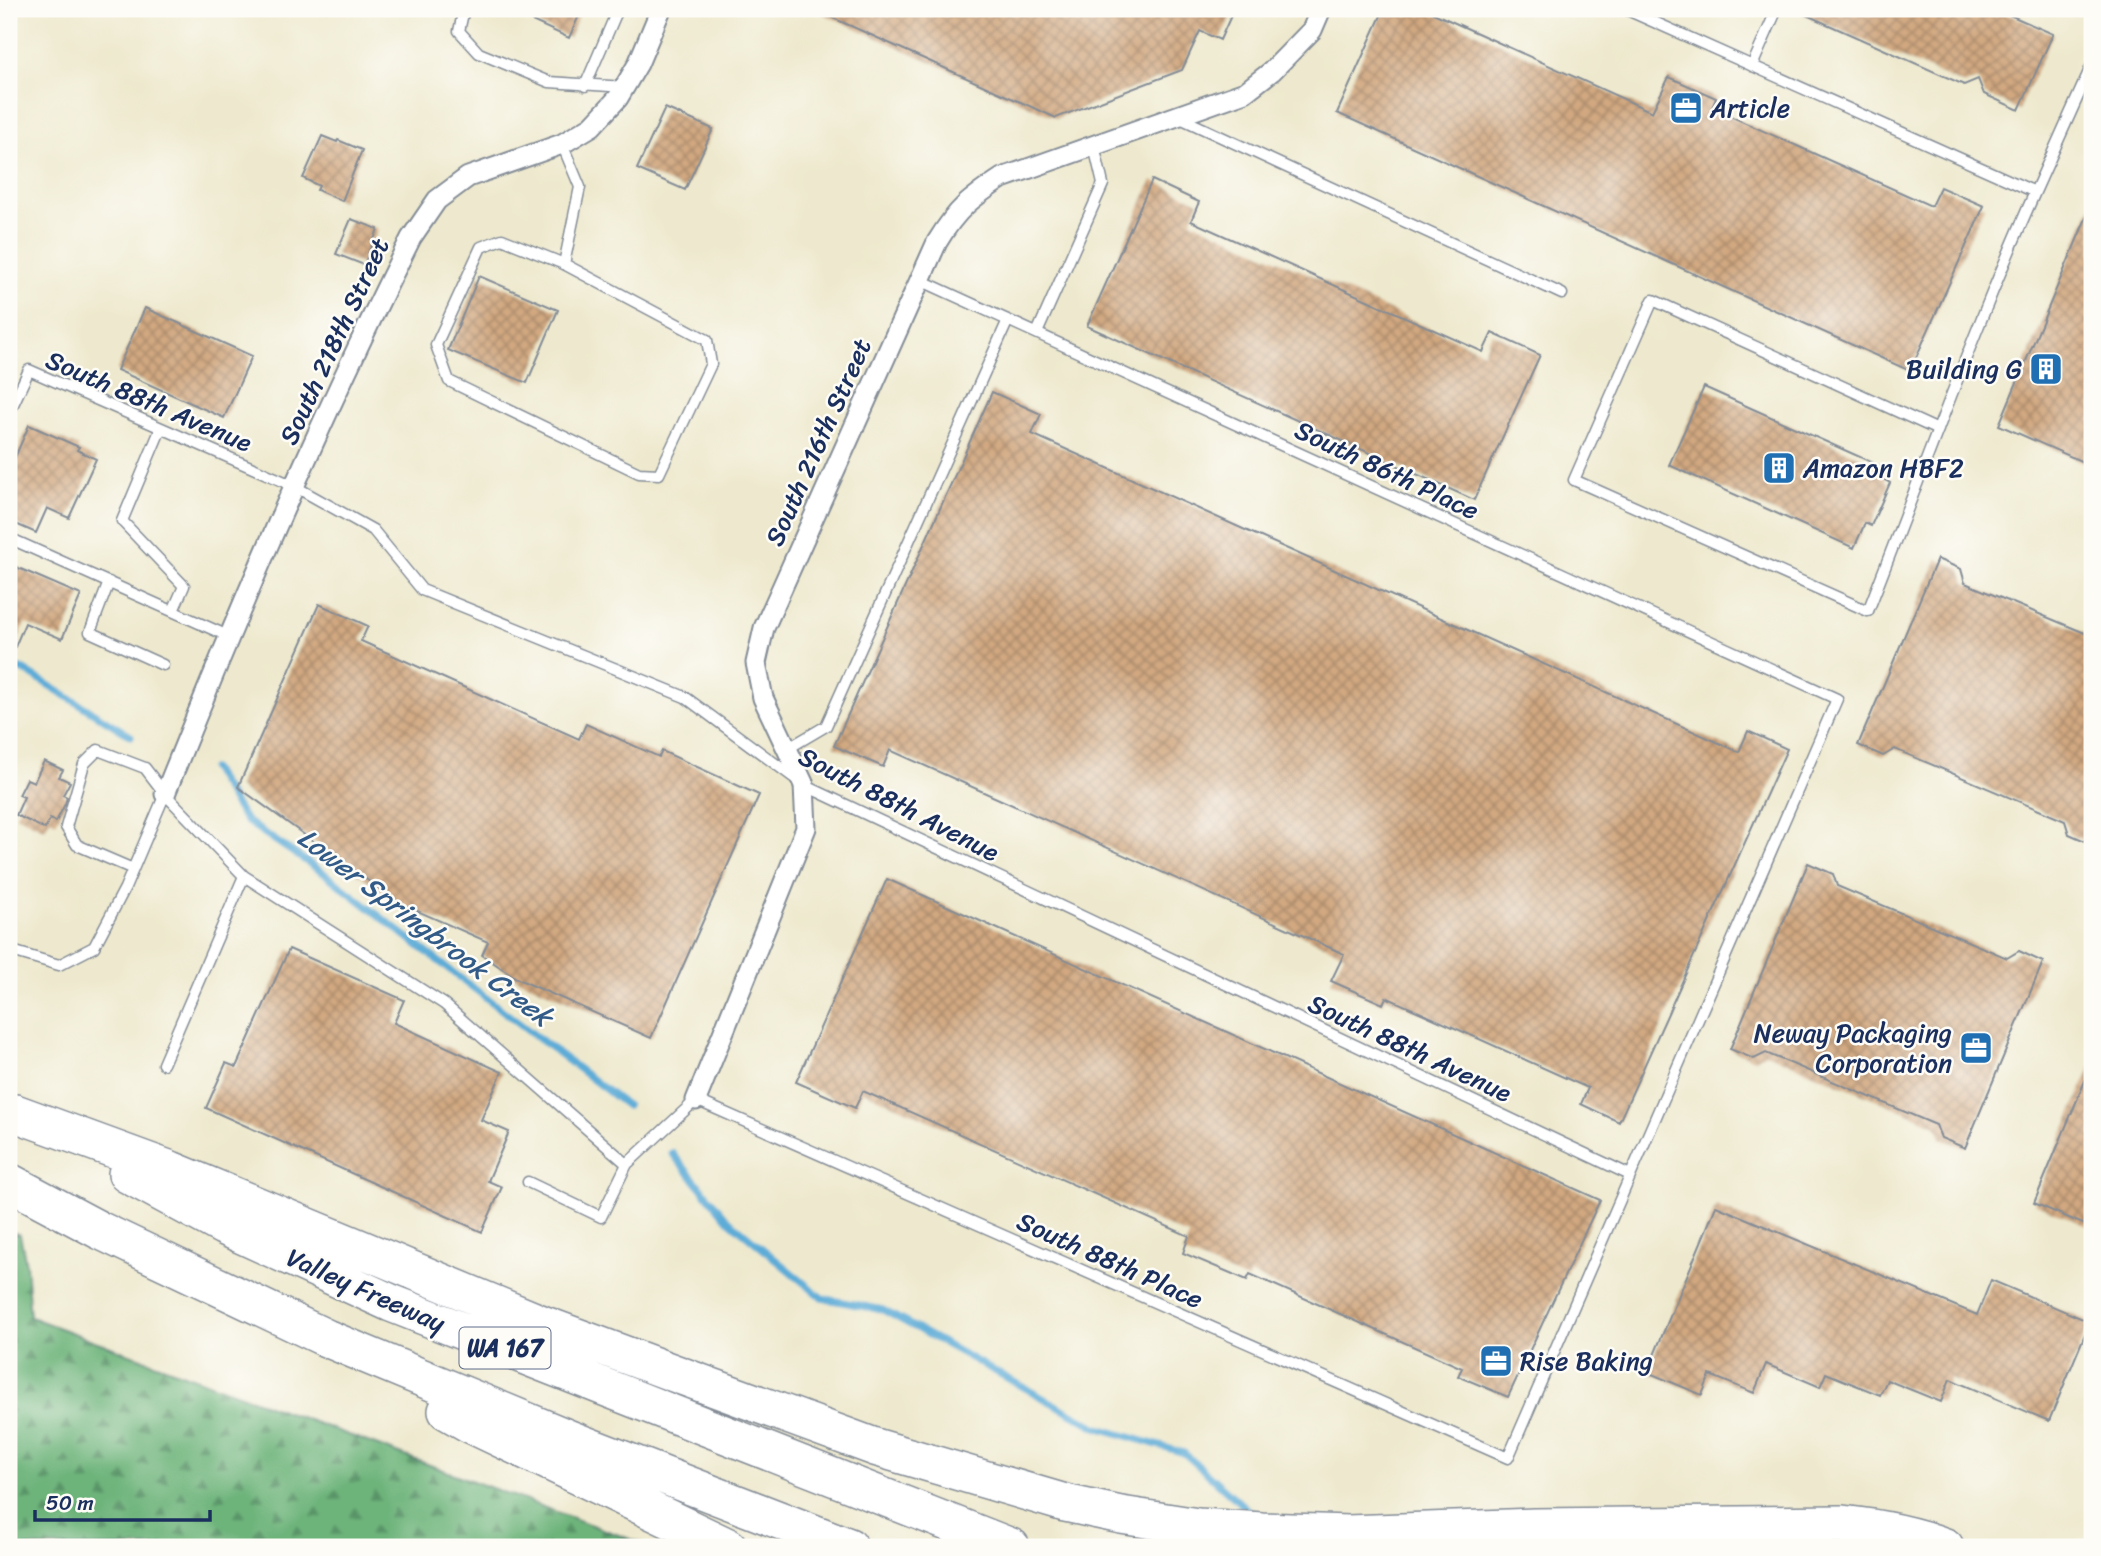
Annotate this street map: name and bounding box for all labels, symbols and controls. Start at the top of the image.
place label: Article [1709,85,1790,131]
office icon: Article [1667,89,1705,127]
street label: South 218th Street [266,230,402,452]
street label: South 216th Street [752,331,884,553]
street label: South 88th Avenue [39,337,260,465]
place label: Building G [1906,346,2022,392]
building icon: Building G [2027,350,2065,388]
street label: South 86th Place [1287,407,1487,533]
place label: Amazon HBF2 [1802,445,1964,491]
building icon: Amazon HBF2 [1760,449,1798,487]
street label: South 88th Avenue [790,733,1008,875]
water label: Lower Springbrook Creek [287,814,566,1042]
street label: South 88th Avenue [1300,981,1520,1116]
place label: Neway Packaging Corporation [1754,1010,1952,1086]
office icon: Neway Packaging Corporation [1957,1029,1995,1067]
street label: South 88th Place [1009,1198,1211,1322]
street label: Valley Freeway [279,1234,454,1346]
road number: WA 167 [460,1328,550,1368]
place label: Rise Baking [1520,1338,1653,1384]
office icon: Rise Baking [1477,1342,1515,1380]
scale bar [35,1479,210,1523]
text: 50 m [46,1484,94,1522]

